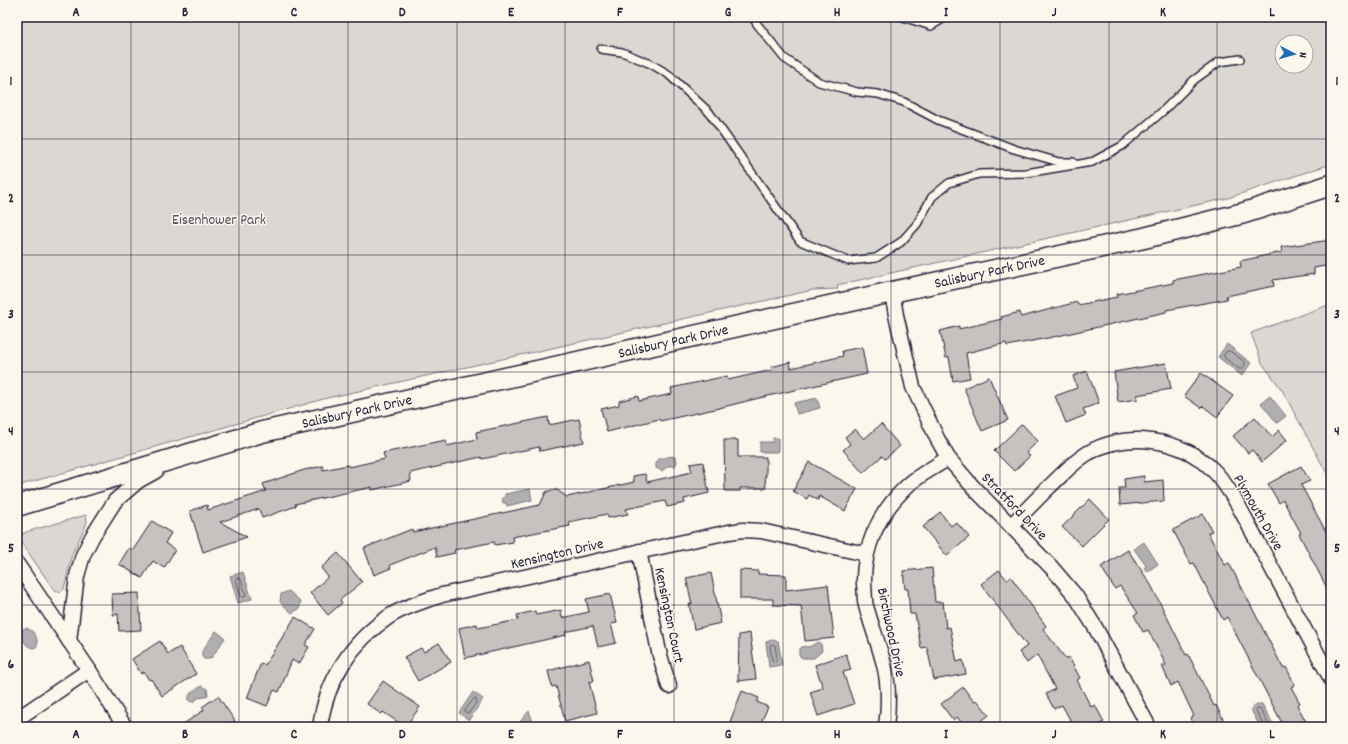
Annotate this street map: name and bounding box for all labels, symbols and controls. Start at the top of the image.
text: A [72,4,80,23]
text: B [182,4,188,23]
text: C [291,4,298,23]
text: D [399,4,406,23]
text: E [508,4,515,23]
text: F [617,4,623,23]
text: G [725,4,732,23]
text: H [834,4,841,23]
text: I [944,4,949,23]
text: J [1052,4,1057,23]
text: K [1160,4,1166,23]
text: L [1269,4,1275,23]
north arrow [1274,34,1314,74]
text: N [1294,51,1310,59]
text: 1 [10,73,13,92]
text: 1 [1336,73,1339,92]
text: 2 [8,190,14,209]
text: 2 [1334,190,1340,209]
park label: Eisenhower Park [172,210,266,232]
street label: Salisbury Park Drive [933,250,1048,296]
text: 3 [8,306,14,325]
text: 3 [1334,306,1340,325]
street label: Salisbury Park Drive [616,320,731,366]
street label: Salisbury Park Drive [300,390,415,436]
text: 4 [8,423,14,442]
text: 4 [1334,423,1340,442]
street label: Stratford Drive [975,468,1052,547]
street label: Plymouth Drive [1227,471,1288,555]
street label: Kensington Drive [509,534,606,576]
text: 5 [8,540,14,559]
text: 5 [1334,540,1340,559]
street label: Kensington Court [647,566,689,666]
street label: Birchwood Drive [870,586,910,679]
text: 6 [8,656,15,675]
text: 6 [1334,656,1341,675]
text: A [72,726,80,744]
text: B [182,726,188,744]
text: C [291,726,298,744]
text: D [399,726,406,744]
text: E [508,726,515,744]
text: F [617,726,623,744]
text: G [725,726,732,744]
text: H [834,726,841,744]
text: I [944,726,949,744]
text: J [1052,726,1057,744]
text: K [1160,726,1166,744]
text: L [1269,726,1275,744]

